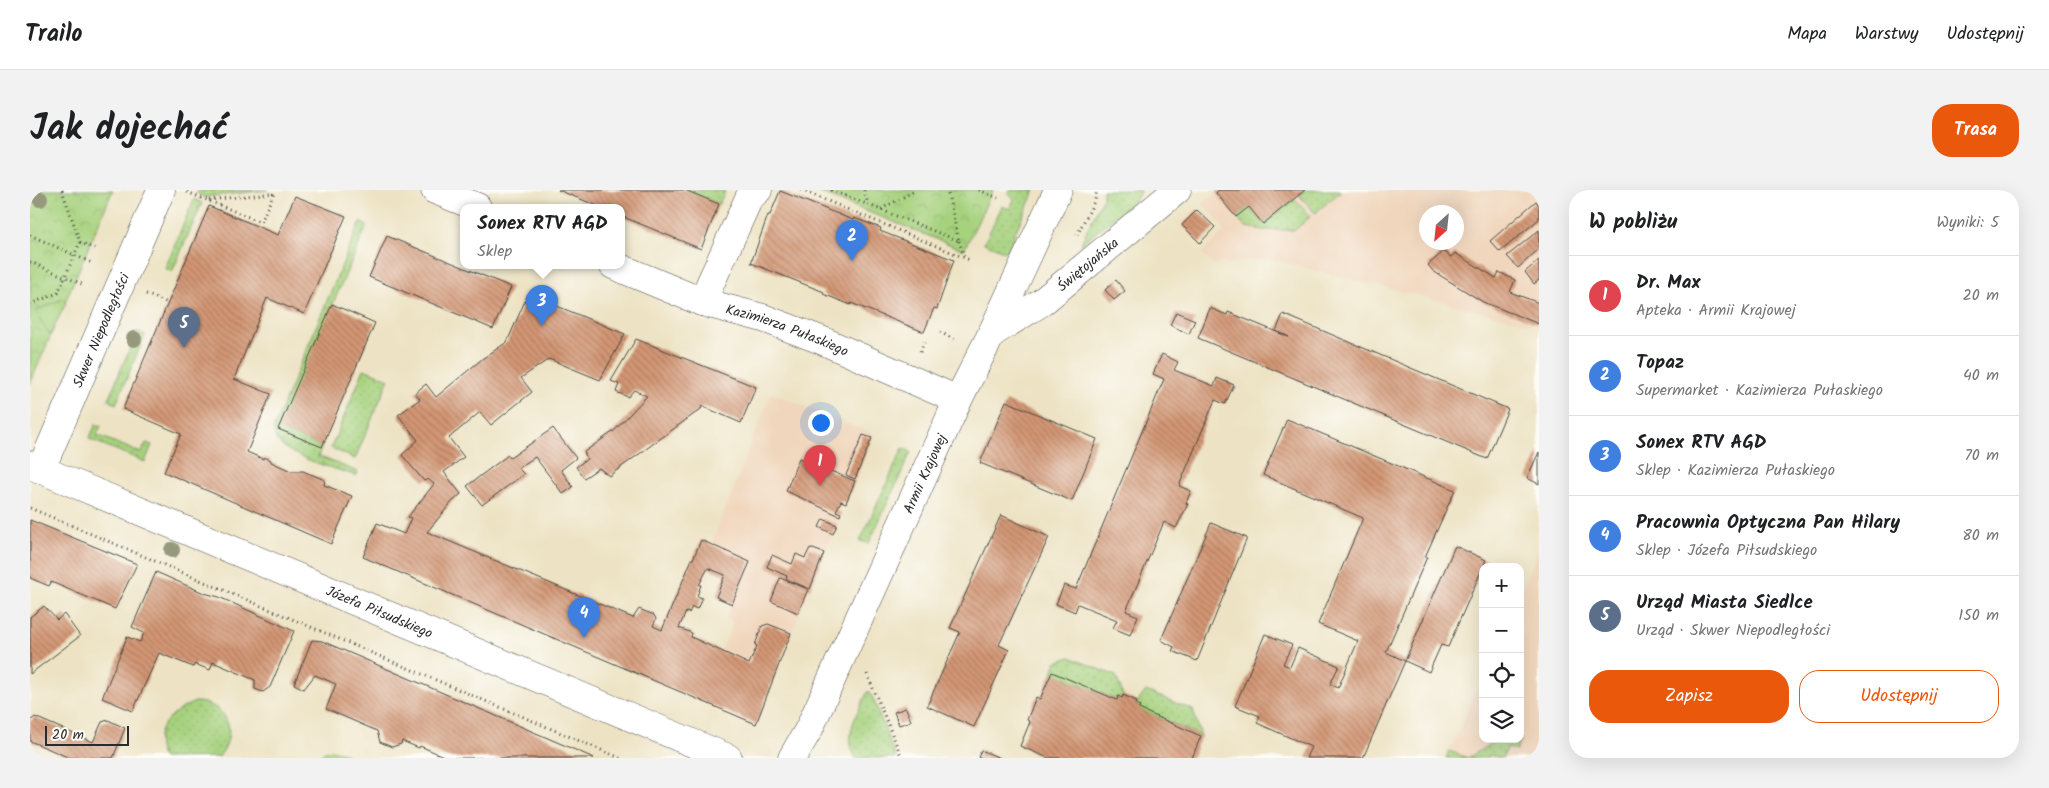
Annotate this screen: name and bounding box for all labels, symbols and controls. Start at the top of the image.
text: Trailo [25,15,83,54]
text: Mapa [1787,20,1827,49]
text: Warstwy [1855,20,1919,49]
text: Udostępnij [1947,20,2024,49]
text: Jak dojechać [30,102,229,158]
button: Trasa [1932,104,2019,157]
popup [460,204,625,269]
north arrow [1419,205,1464,250]
text: W pobliżu [1589,206,1677,239]
text: Sonex RTV AGD [477,209,608,239]
text: Wyniki: 5 [1936,210,1999,235]
pin: 2 [836,220,868,261]
street label: Świętojańska [1052,233,1124,297]
text: Sklep [477,239,512,264]
text: Dr. Max [1636,268,1700,298]
street label: Skwer Niepodległości [67,269,136,391]
text: 1 [1603,283,1607,308]
text: 20 m [1963,283,1999,308]
pin: 3 [526,285,558,326]
text: Apteka · Armii Krajowej [1636,298,1796,323]
street label: Kazimierza Pułaskiego [723,299,852,363]
pin: 5 [168,307,200,348]
text: Topaz [1636,348,1684,378]
text: 2 [1600,363,1610,388]
text: 40 m [1963,363,1999,388]
text: Supermarket · Kazimierza Pułaskiego [1636,378,1883,403]
your location [808,410,834,436]
text: Sonex RTV AGD [1636,428,1766,458]
street label: Armii Krajowej [898,430,953,517]
text: 3 [1601,443,1609,468]
text: 70 m [1964,443,1999,468]
pin: 1 [804,445,836,486]
text: Sklep · Kazimierza Pułaskiego [1636,458,1835,483]
text: Pracownia Optyczna Pan Hilary [1636,508,1900,538]
text: 4 [1601,523,1609,548]
text: 80 m [1962,523,1999,548]
text: Sklep · Józefa Piłsudskiego [1636,538,1817,563]
map controls [1479,563,1524,743]
button: + [1479,563,1524,608]
street label: Józefa Piłsudskiego [322,580,436,645]
text: Urząd Miasta Siedlce [1636,588,1813,618]
pin: 4 [568,597,600,638]
text: 5 [1601,603,1609,628]
text: 150 m [1958,603,1999,628]
button: − [1479,608,1524,653]
text: Urząd · Skwer Niepodległości [1636,618,1830,643]
button: locate [1479,653,1524,698]
button: Zapisz [1589,670,1789,723]
button: Udostępnij [1799,670,1999,723]
button: layers [1479,698,1524,743]
scale bar [45,723,129,746]
text: 20 m [52,724,84,746]

